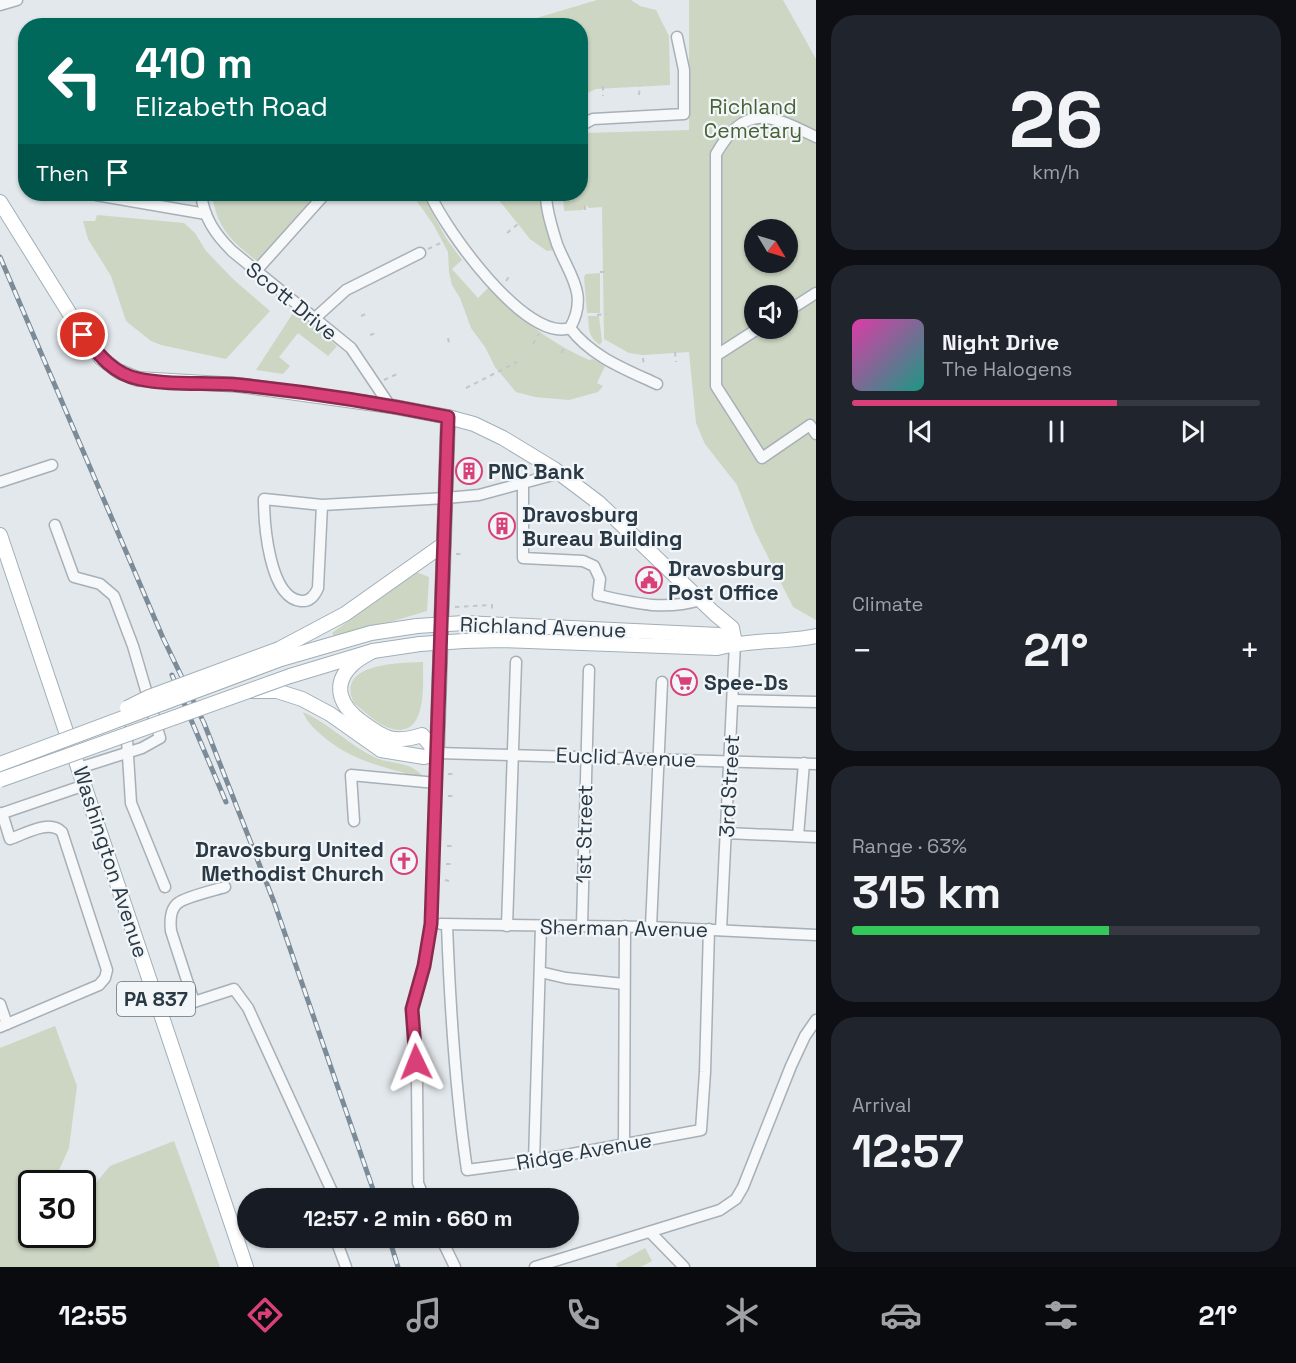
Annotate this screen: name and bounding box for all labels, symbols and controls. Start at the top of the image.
text: 410 m [135,37,253,90]
icon: left [36,42,114,120]
text: 26 [1009,70,1103,170]
text: Elizabeth Road [135,89,328,124]
park label: Richland Cemetary [704,93,802,144]
icon: arrive [101,156,134,189]
text: Then [36,159,89,187]
text: km/h [1032,159,1080,185]
north arrow [744,219,798,273]
map controls [744,219,798,339]
street label: Scott Drive [241,256,343,346]
button: sound [744,285,798,339]
pin [57,309,108,360]
icon: arrive [66,318,99,351]
text: Night Drive [942,328,1059,356]
text: The Halogens [942,356,1072,382]
icon: previous [904,415,937,448]
icon: pause [1040,415,1073,448]
icon: next [1176,415,1209,448]
building icon: PNC Bank [454,456,484,486]
place label: PNC Bank [488,458,585,485]
place label: Dravosburg Bureau Building [522,501,682,552]
building icon: Dravosburg Bureau Building [487,511,517,541]
place label: Dravosburg Post Office [668,555,784,606]
public building icon: Dravosburg Post Office [634,565,664,595]
text: Climate [852,591,923,617]
street label: Richland Avenue [459,611,627,643]
text: 21° [1024,622,1088,679]
text: − [852,630,872,672]
text: + [1240,630,1260,672]
supermarket icon: Spee-Ds [669,667,699,697]
place label: Spee-Ds [704,669,788,696]
street label: 3rd Street [713,734,745,838]
street label: Euclid Avenue [555,741,697,773]
street label: Washington Avenue [67,763,155,961]
street label: 1st Street [570,784,598,884]
text: Range · 63% [852,833,967,859]
place label: Dravosburg United Methodist Church [195,836,384,887]
church icon: Dravosburg United Methodist Church [389,846,419,876]
text: 315 km [852,864,1001,921]
street label: Sherman Avenue [540,913,708,943]
road number: PA 837 [117,982,195,1016]
position arrow [384,1030,448,1094]
text: Arrival [852,1092,911,1118]
text: 12:57 [852,1123,964,1180]
street label: Ridge Avenue [514,1126,654,1176]
speed limit sign: 30 [18,1170,96,1248]
text: 12:57 · 2 min · 660 m [303,1204,513,1232]
icon: directions [244,1294,286,1336]
icon: music [403,1294,445,1336]
icon: phone [562,1294,604,1336]
icon: climate [721,1294,763,1336]
icon: car [880,1294,922,1336]
icon: filters [1040,1294,1082,1336]
text: 12:55 [59,1298,127,1333]
text: 21° [1199,1298,1237,1333]

